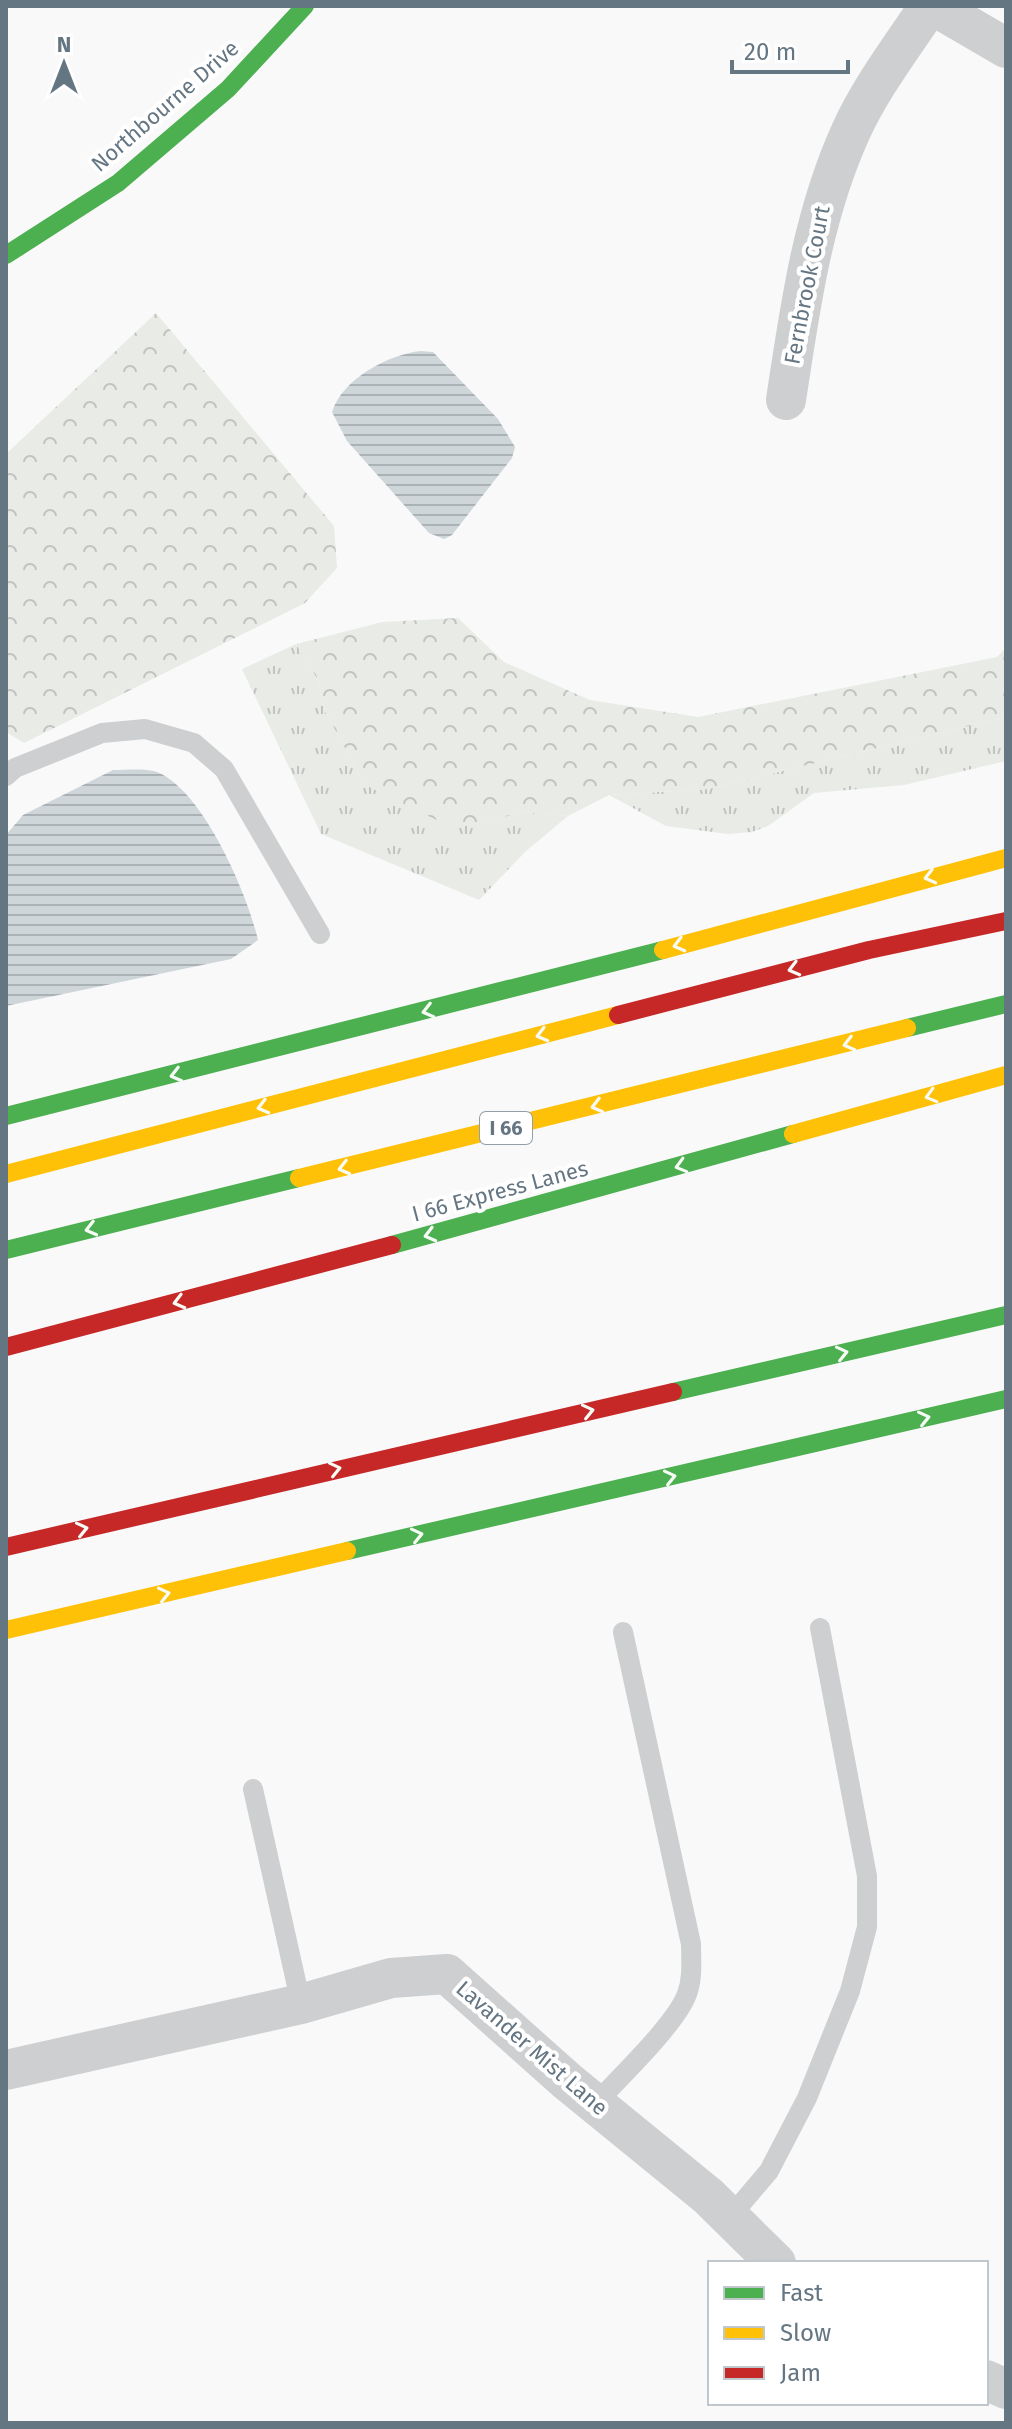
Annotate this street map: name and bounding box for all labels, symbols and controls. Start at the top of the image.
north arrow [24,24,104,104]
scale bar [732,24,848,74]
text: N [57,31,71,58]
street label: Northbourne Drive [86,35,244,177]
text: 20 m [744,38,796,66]
street label: Fernbrook Court [778,203,836,367]
one-way arrow [924,868,938,885]
one-way arrow [673,935,687,952]
one-way arrow [787,960,801,977]
one-way arrow [421,1001,435,1018]
one-way arrow [535,1025,549,1042]
one-way arrow [843,1035,856,1052]
one-way arrow [169,1065,183,1082]
one-way arrow [924,1087,938,1103]
one-way arrow [257,1097,271,1114]
one-way arrow [590,1097,604,1114]
road number: I 66 [480,1112,532,1144]
street label: I 66 Express Lanes [409,1155,591,1227]
one-way arrow [674,1157,688,1173]
one-way arrow [338,1159,351,1176]
one-way arrow [85,1220,99,1237]
one-way arrow [424,1226,437,1243]
one-way arrow [172,1293,186,1310]
one-way arrow [835,1346,848,1363]
one-way arrow [581,1403,595,1420]
one-way arrow [916,1410,930,1427]
one-way arrow [328,1461,341,1478]
one-way arrow [663,1469,677,1486]
one-way arrow [75,1521,88,1538]
one-way arrow [410,1527,424,1544]
one-way arrow [156,1586,170,1603]
street label: Lavander Mist Lane [451,1975,613,2121]
legend [708,2261,988,2405]
text: Fast [780,2279,823,2307]
text: Slow [780,2319,831,2347]
text: Jam [780,2359,821,2387]

